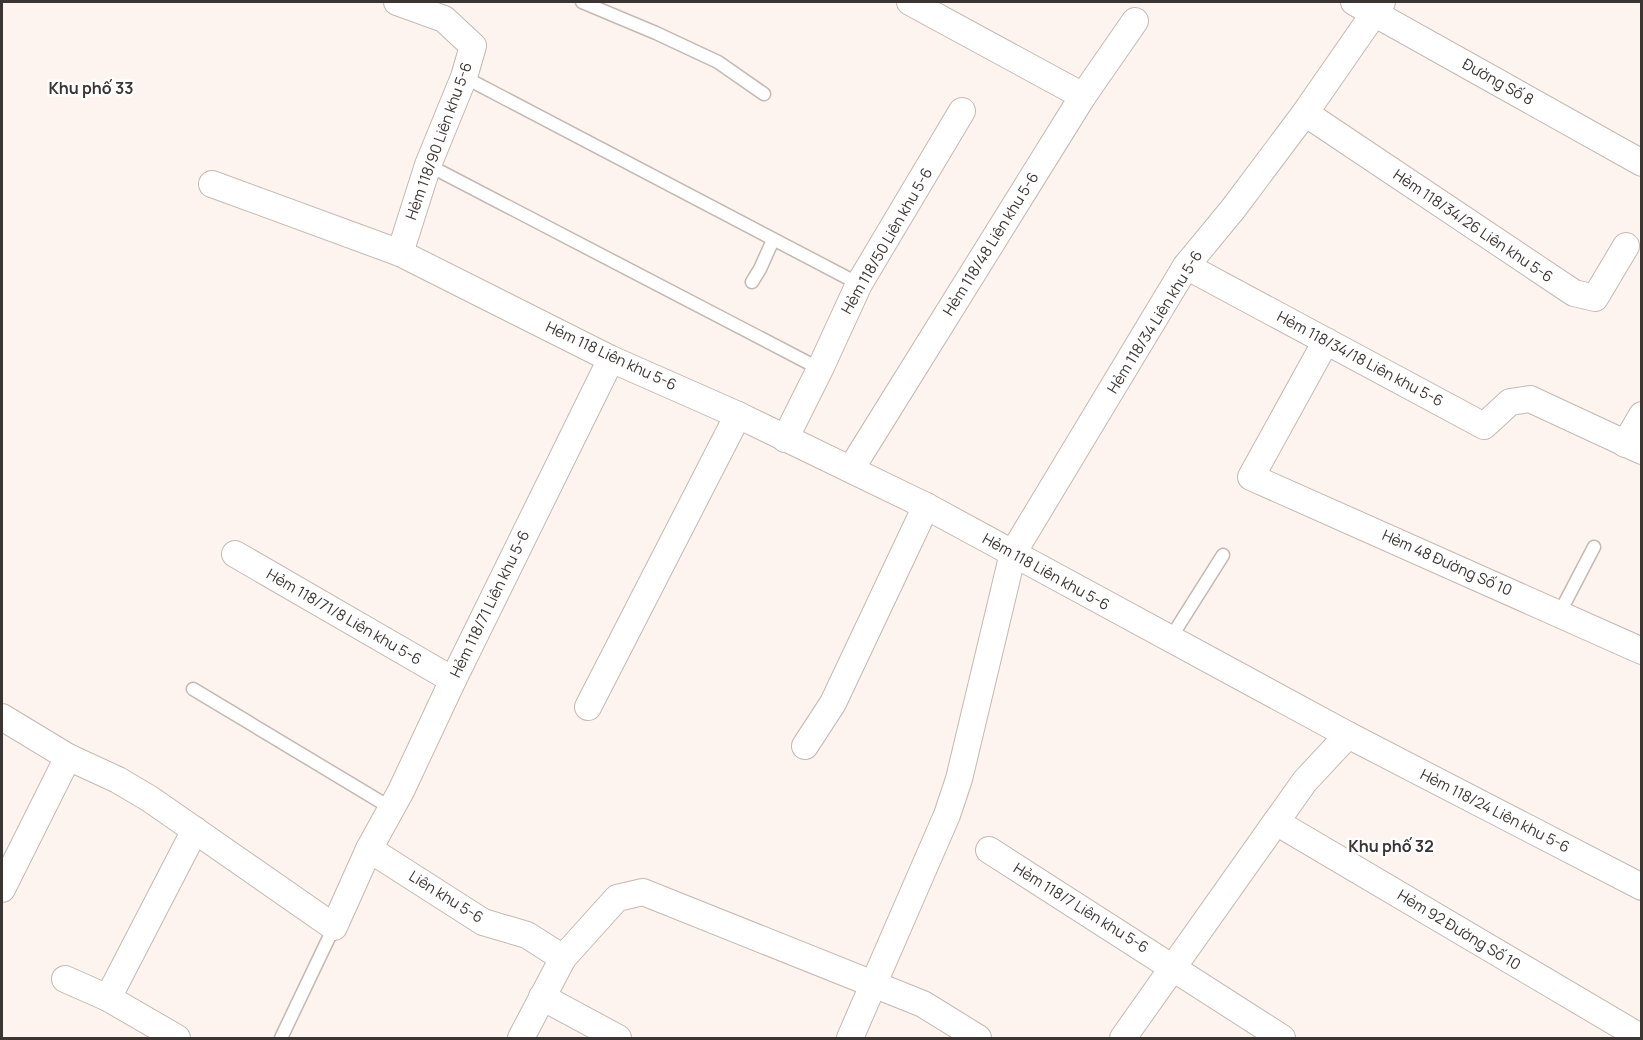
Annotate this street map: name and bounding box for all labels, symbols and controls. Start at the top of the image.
street label: Đường Số 8 [1459,53,1538,110]
street label: Hẻm 118/90 Liên khu 5-6 [400,59,477,223]
district label: Khu phố 33 [48,77,134,99]
street label: Hẻm 118/50 Liên khu 5-6 [836,164,937,318]
street label: Hẻm 118/34/26 Liên khu 5-6 [1389,164,1557,287]
street label: Hẻm 118/48 Liên khu 5-6 [938,168,1043,320]
street label: Hẻm 118/34 Liên khu 5-6 [1102,246,1207,397]
street label: Hẻm 118/34/18 Liên khu 5-6 [1273,306,1447,411]
street label: Hẻm 118 Liên khu 5-6 [542,316,680,395]
street label: Hẻm 48 Đường Số 10 [1379,524,1516,601]
street label: Hẻm 118/71 Liên khu 5-6 [445,527,534,681]
street label: Hẻm 118 Liên khu 5-6 [979,528,1114,615]
street label: Hẻm 118/71/8 Liên khu 5-6 [263,563,426,670]
street label: Hẻm 118/24 Liên khu 5-6 [1417,764,1574,857]
district label: Khu phố 32 [1348,835,1434,857]
street label: Hẻm 118/7 Liên khu 5-6 [1010,857,1153,958]
street label: Liên khu 5-6 [405,865,488,928]
street label: Hẻm 92 Đường Số 10 [1394,884,1525,975]

